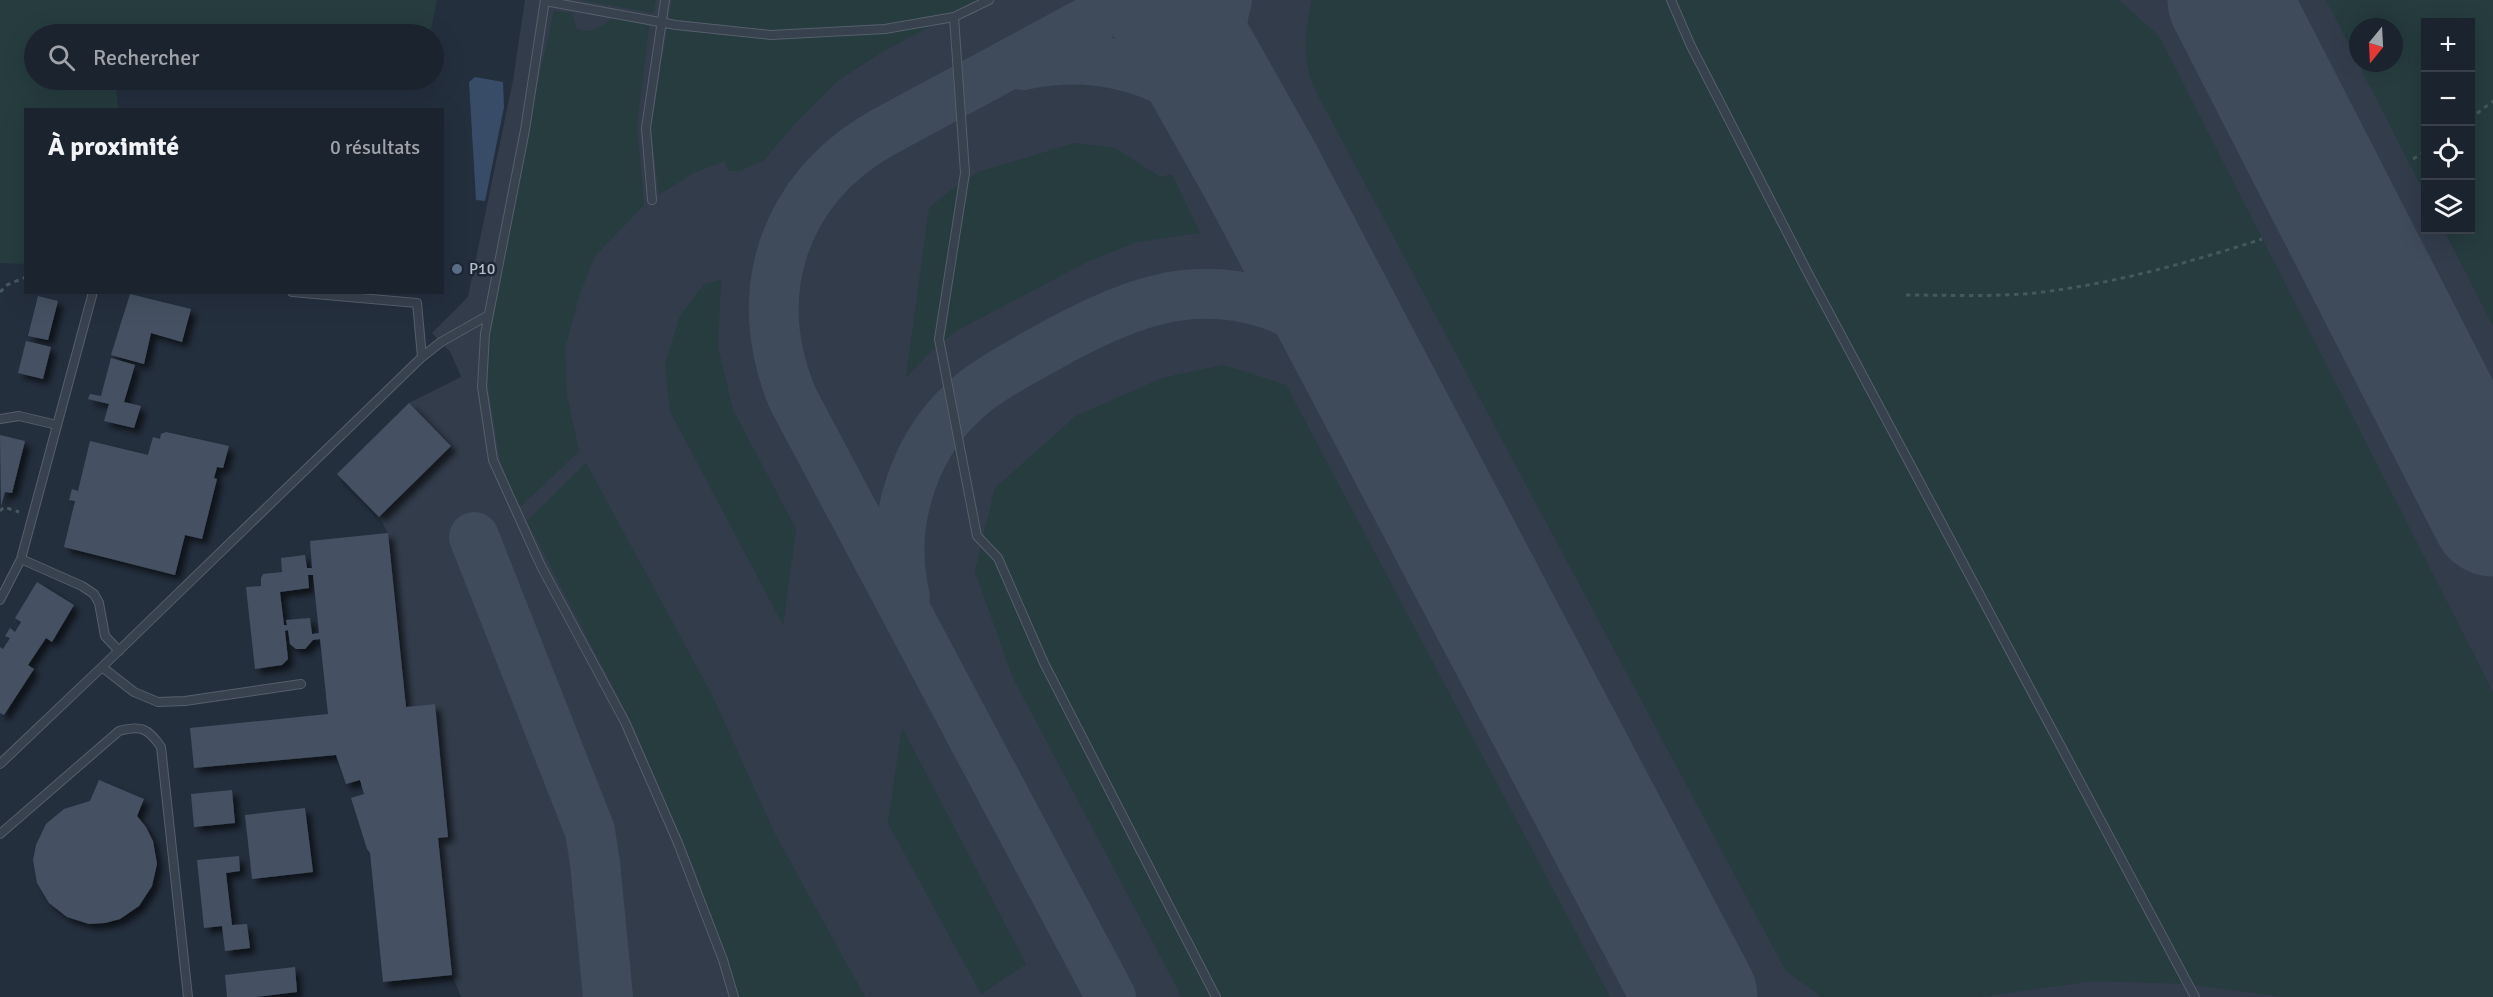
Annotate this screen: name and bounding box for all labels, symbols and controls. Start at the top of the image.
north arrow [2349,18,2403,72]
map controls [2421,18,2475,234]
button: + [2421,18,2475,72]
search box [24,24,444,90]
icon: search [45,41,78,74]
text: Rechercher [93,44,199,71]
button: − [2421,72,2475,126]
button: locate [2421,126,2475,180]
text: À proximité [48,131,179,163]
text: 0 résultats [330,135,420,160]
button: layers [2421,180,2475,234]
place label: P10 [469,259,495,279]
marker: P10 [450,262,464,276]

